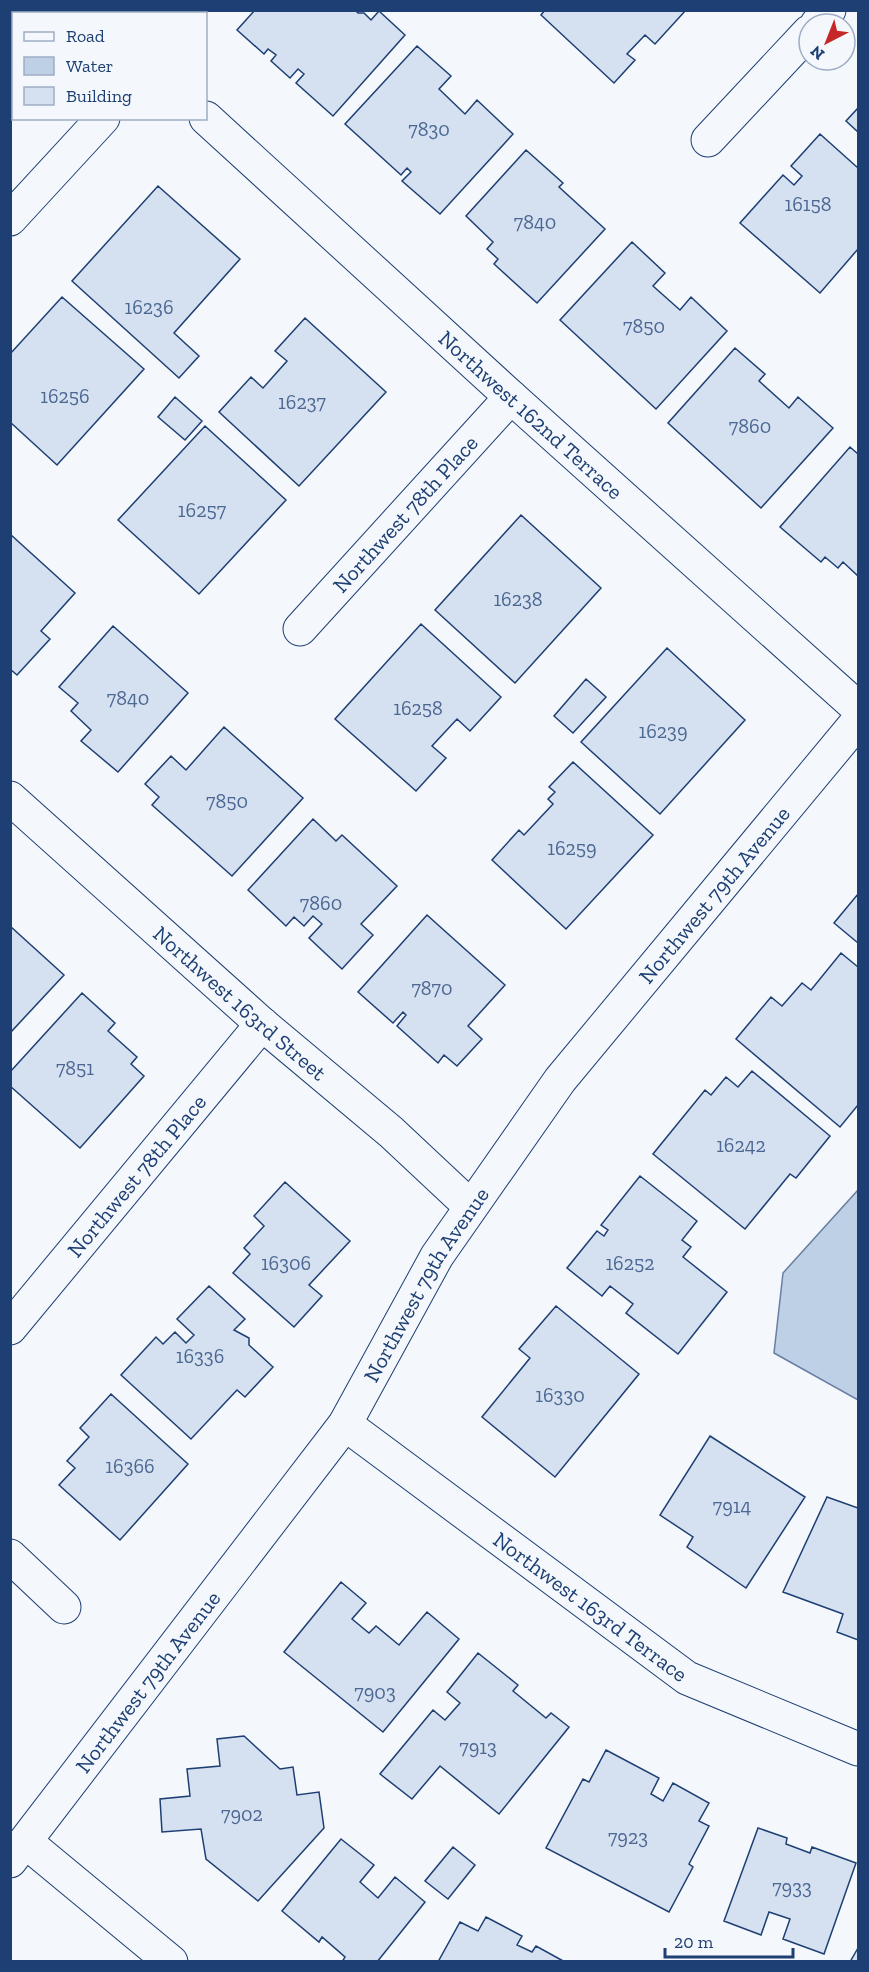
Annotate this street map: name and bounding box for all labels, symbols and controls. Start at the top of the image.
legend [12,12,207,120]
north arrow [797,12,857,72]
text: Road [66,25,105,47]
text: N [806,42,828,64]
text: Water [66,55,113,77]
text: Building [66,85,132,107]
house number: 7830 [408,117,450,141]
house number: 16158 [784,192,832,216]
house number: 7840 [514,210,556,234]
house number: 16236 [124,295,174,319]
house number: 7850 [623,314,665,338]
street label: Northwest 162nd Terrace [433,325,629,505]
house number: 16256 [40,384,90,408]
house number: 16237 [278,390,326,414]
house number: 7860 [729,414,771,438]
street label: Northwest 78th Place [327,430,484,598]
house number: 16257 [178,498,227,522]
house number: 16238 [493,587,543,611]
house number: 7840 [107,686,149,710]
house number: 16258 [393,696,443,720]
house number: 16239 [638,719,688,743]
house number: 7850 [206,789,248,813]
street label: Northwest 79th Avenue [633,801,796,989]
house number: 16259 [547,836,597,860]
house number: 7860 [300,891,342,915]
street label: Northwest 163rd Street [148,920,332,1087]
house number: 7870 [411,976,453,1000]
house number: 7851 [56,1056,94,1080]
street label: Northwest 78th Place [61,1089,212,1263]
house number: 16242 [716,1133,766,1157]
street label: Northwest 79th Avenue [358,1182,495,1387]
house number: 16306 [261,1251,311,1275]
house number: 16252 [605,1251,655,1275]
house number: 16336 [176,1344,224,1368]
house number: 16330 [535,1383,585,1407]
house number: 16366 [105,1454,155,1478]
house number: 7914 [713,1494,751,1518]
street label: Northwest 163rd Terrace [488,1526,693,1688]
street label: Northwest 79th Avenue [69,1585,226,1778]
house number: 7903 [354,1680,396,1704]
house number: 7913 [459,1735,497,1759]
house number: 7902 [221,1802,263,1826]
house number: 7923 [608,1825,648,1849]
house number: 7933 [772,1875,812,1899]
scale bar [665,1921,792,1959]
text: 20 m [674,1931,714,1953]

